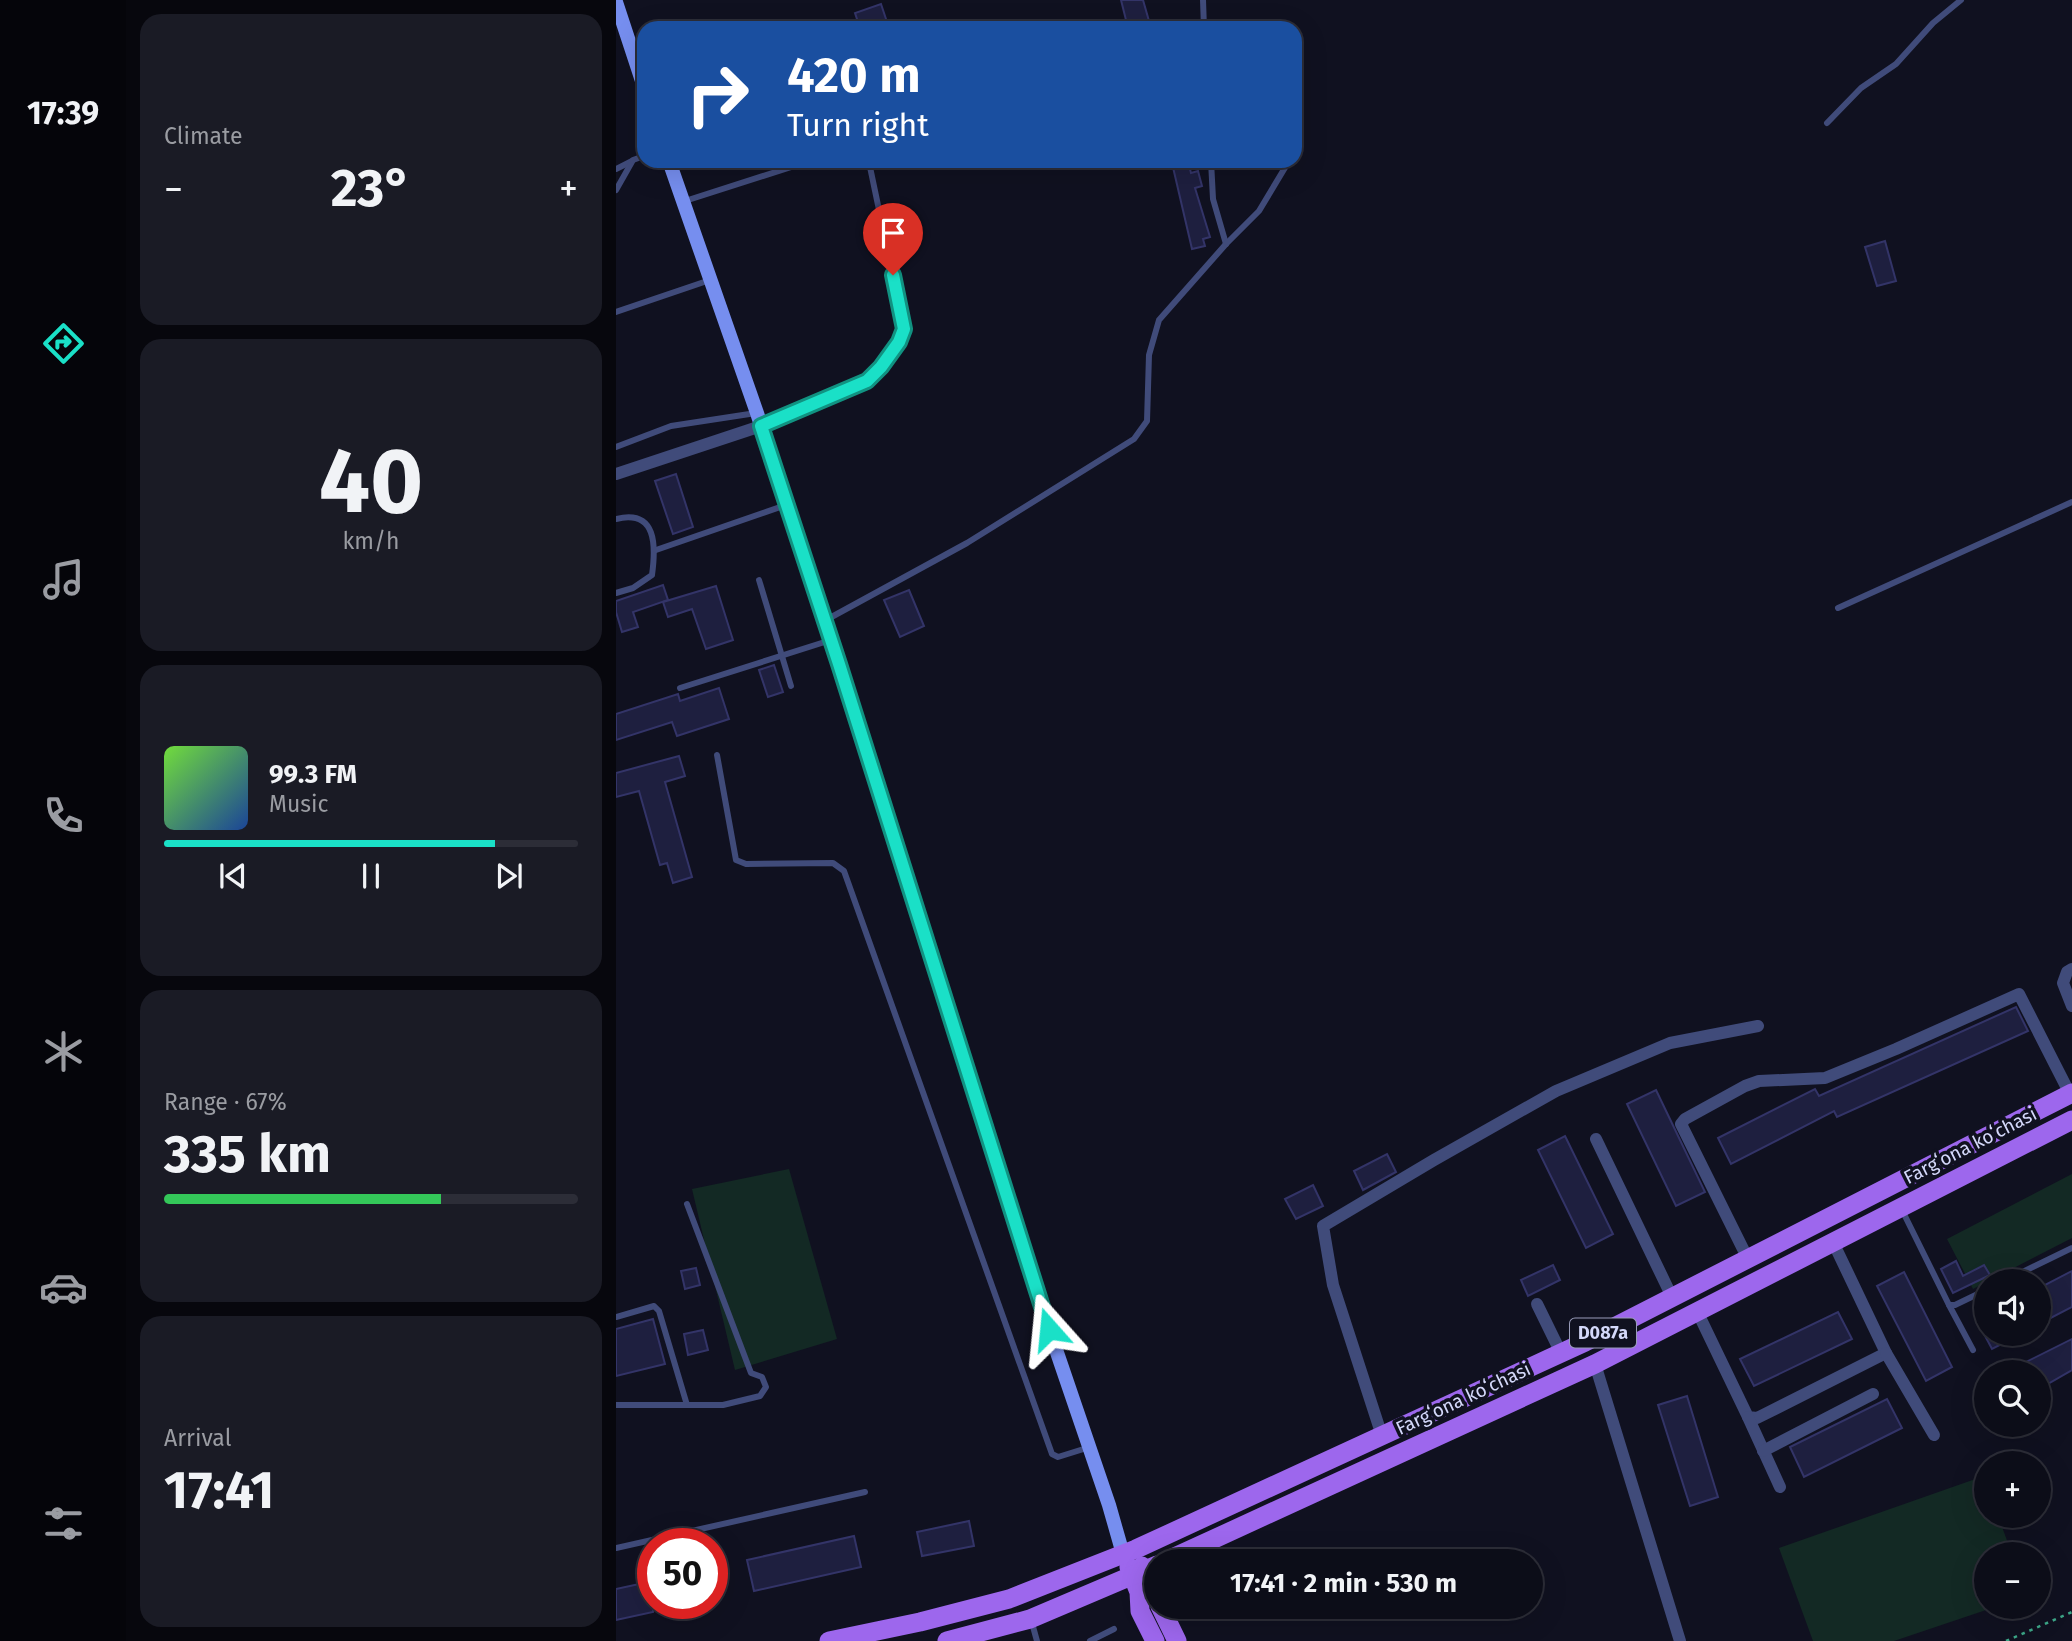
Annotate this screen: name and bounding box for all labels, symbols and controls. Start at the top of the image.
text: 420 m [787,46,921,105]
icon: right [672,49,763,140]
text: 17:39 [27,94,99,132]
text: Turn right [787,106,929,144]
text: Climate [164,122,243,150]
text: 23° [331,157,411,220]
text: − [164,166,183,212]
text: + [559,166,578,212]
pin [863,203,923,275]
icon: arrive [874,214,912,252]
icon: directions [39,319,88,368]
text: 40 [319,427,423,536]
text: km/h [343,527,399,555]
icon: music [39,555,88,604]
text: 99.3 FM [269,759,357,790]
text: Music [269,790,329,818]
icon: phone [39,791,88,840]
icon: previous [214,857,252,895]
icon: pause [352,857,390,895]
icon: next [490,857,528,895]
icon: climate [39,1027,88,1076]
text: Range · 67% [164,1088,287,1116]
street label: Fargʻona koʻchasi [1900,1102,2041,1189]
text: 335 km [164,1123,331,1186]
icon: car [39,1263,88,1312]
map controls [1974,1269,2051,1619]
button: sound [1974,1269,2051,1346]
position arrow [1012,1292,1086,1366]
road number: D087a [1570,1318,1636,1348]
street label: Fargʻona koʻchasi [1392,1357,1534,1440]
button: search [1974,1360,2051,1437]
text: Arrival [164,1424,231,1452]
button: + [1974,1451,2051,1528]
text: 17:41 [164,1459,274,1522]
icon: filters [39,1499,88,1548]
speed limit sign: 50 [637,1528,728,1619]
button: − [1974,1542,2051,1619]
text: 17:41 · 2 min · 530 m [1230,1568,1457,1599]

